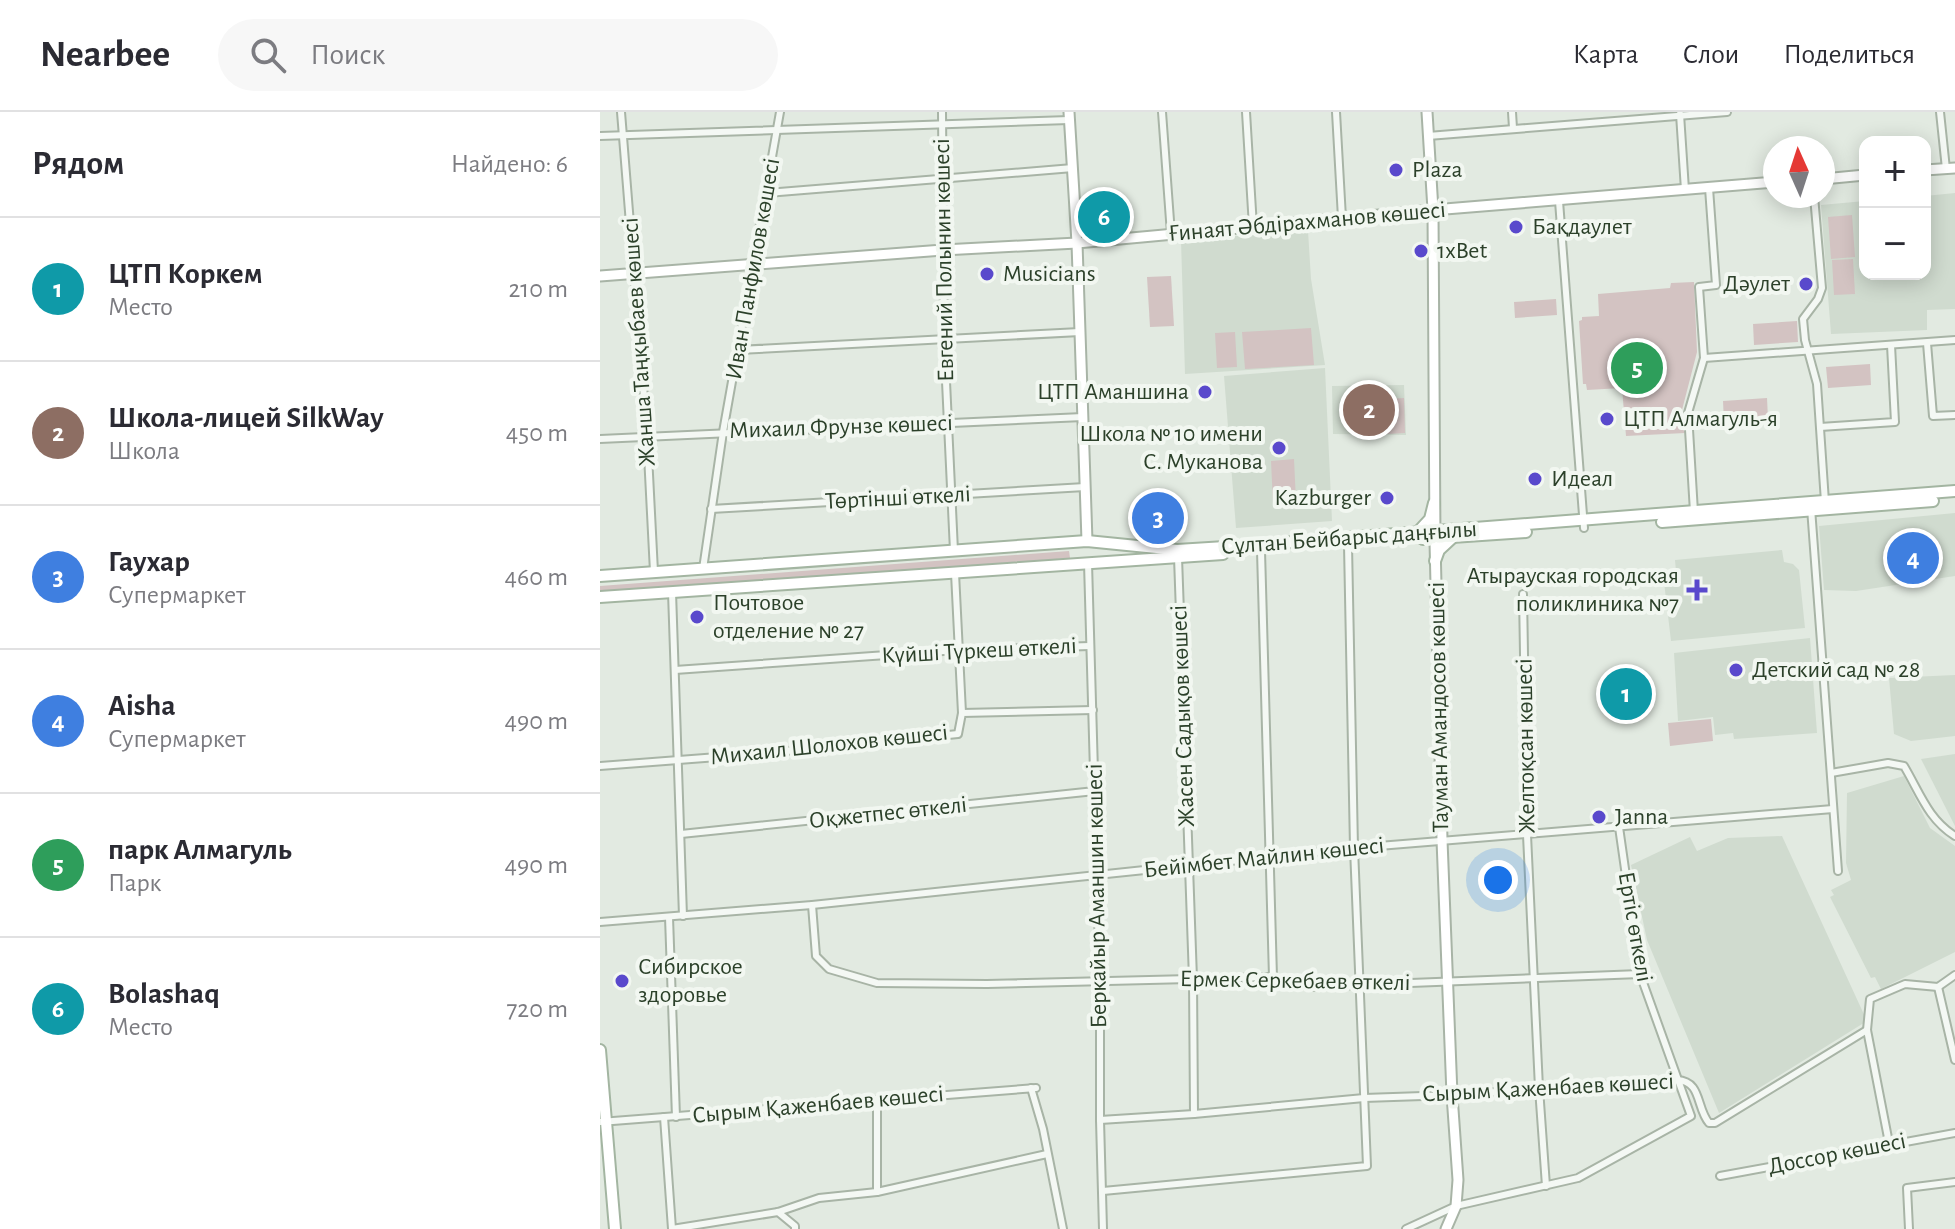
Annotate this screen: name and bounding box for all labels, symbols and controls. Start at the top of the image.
search box [218,19,778,91]
icon: search [246,33,290,77]
text: Nearbee [40,36,170,74]
text: Поиск [310,40,385,70]
text: Карта [1573,41,1639,69]
text: Слои [1683,41,1739,69]
text: Поделиться [1783,41,1915,69]
north arrow [1763,136,1835,208]
map controls [1859,136,1931,280]
button: + [1859,136,1931,208]
street label: Евгений Полынин көшесі [930,138,958,382]
text: Рядом [32,147,124,181]
text: Найдено: 6 [451,151,568,177]
street label: Иван Панфилов көшесі [722,156,784,382]
place label: Plaza [1412,158,1462,182]
marker: Plaza [1387,161,1405,179]
pin: 6 [1078,187,1130,247]
street label: Ғинаят Әбдірахманов көшесі [1167,198,1447,246]
button: − [1859,208,1931,280]
place label: Бақдаулет [1532,215,1632,239]
street label: Жанша Таңқыбаев көшесі [618,217,660,467]
marker: Бақдаулет [1507,218,1525,236]
place label: 1xBet [1437,239,1487,263]
marker: 1xBet [1412,242,1430,260]
text: ЦТП Коркем [108,259,263,289]
place label: Musicians [1003,262,1096,286]
marker: Musicians [978,265,996,283]
place label: Дәулет [1723,272,1790,296]
marker: Дәулет [1797,275,1815,293]
text: 1 [53,276,63,302]
text: 210 m [508,276,568,302]
text: Место [108,294,173,320]
pin: 5 [1611,338,1663,398]
place label: ЦТП Аманшина [1037,380,1189,404]
pin: 2 [1343,380,1395,440]
marker: ЦТП Аманшина [1196,383,1214,401]
text: Школа-лицей SilkWay [108,403,384,433]
place label: ЦТП Алмагуль-я [1623,407,1778,431]
marker: ЦТП Алмагуль-я [1598,410,1616,428]
street label: Михаил Фрунзе көшесі [729,411,953,443]
text: 2 [52,420,64,446]
text: 450 m [506,420,568,446]
place label: Школа № 10 имени С. Муканова [1079,422,1263,474]
text: Школа [108,438,180,464]
marker: Школа № 10 имени С. Муканова [1270,439,1288,457]
place label: Идеал [1551,467,1613,491]
marker: Идеал [1526,470,1544,488]
street label: Төртінші өткелі [825,482,971,514]
place label: Kazburger [1275,486,1371,510]
pin: 3 [1132,488,1184,548]
marker: Kazburger [1378,489,1396,507]
street label: Сұлтан Бейбарыс даңғылы [1220,517,1478,559]
pin: 4 [1887,528,1939,588]
text: Гаухар [108,547,190,577]
text: 3 [52,564,64,590]
text: 460 m [504,564,568,590]
place label: Атырауская городская поликлиника №7 [1466,564,1679,616]
marker: Атырауская городская поликлиника №7 [1686,579,1708,601]
street label: Тауман Амандосов көшесі [1425,581,1453,833]
text: Супермаркет [108,582,246,608]
place label: Почтовое отделение № 27 [713,591,864,643]
street label: Жасен Садықов көшесі [1167,604,1199,828]
marker: Почтовое отделение № 27 [688,608,706,626]
street label: Күйші Түркеш өткелі [881,634,1077,668]
street label: Желтоқсан көшесі [1512,658,1540,834]
place label: Детский сад № 28 [1752,658,1920,682]
marker: Детский сад № 28 [1727,661,1745,679]
pin: 1 [1600,664,1652,724]
text: Aisha [108,691,176,721]
text: 4 [51,708,65,734]
text: 490 m [504,708,568,734]
street label: Михаил Шолохов көшесі [709,721,949,769]
text: Супермаркет [108,726,246,752]
street label: Беркайыр Аманшин көшесі [1083,763,1111,1029]
street label: Оқжетпес өткелі [808,793,968,833]
place label: Janna [1615,805,1668,829]
marker: Janna [1590,808,1608,826]
street label: Бейімбет Майлин көшесі [1143,833,1385,883]
text: парк Алмагуль [108,835,292,865]
text: 5 [52,852,64,878]
text: 490 m [504,852,568,878]
your location [1478,860,1518,900]
text: Парк [108,870,161,896]
street label: Ертіс өткелі [1614,870,1656,984]
place label: Сибирское здоровье [638,955,743,1007]
street label: Ермек Серкебаев өткелі [1179,967,1411,995]
marker: Сибирское здоровье [613,972,631,990]
text: Bolashaq [108,979,220,1009]
text: 6 [52,996,64,1022]
text: 720 m [507,996,568,1022]
text: Место [108,1014,173,1040]
street label: Сырым Қаженбаев көшесі [1421,1069,1675,1107]
street label: Сырым Қаженбаев көшесі [691,1082,945,1128]
street label: Доссор көшесі [1766,1129,1908,1179]

